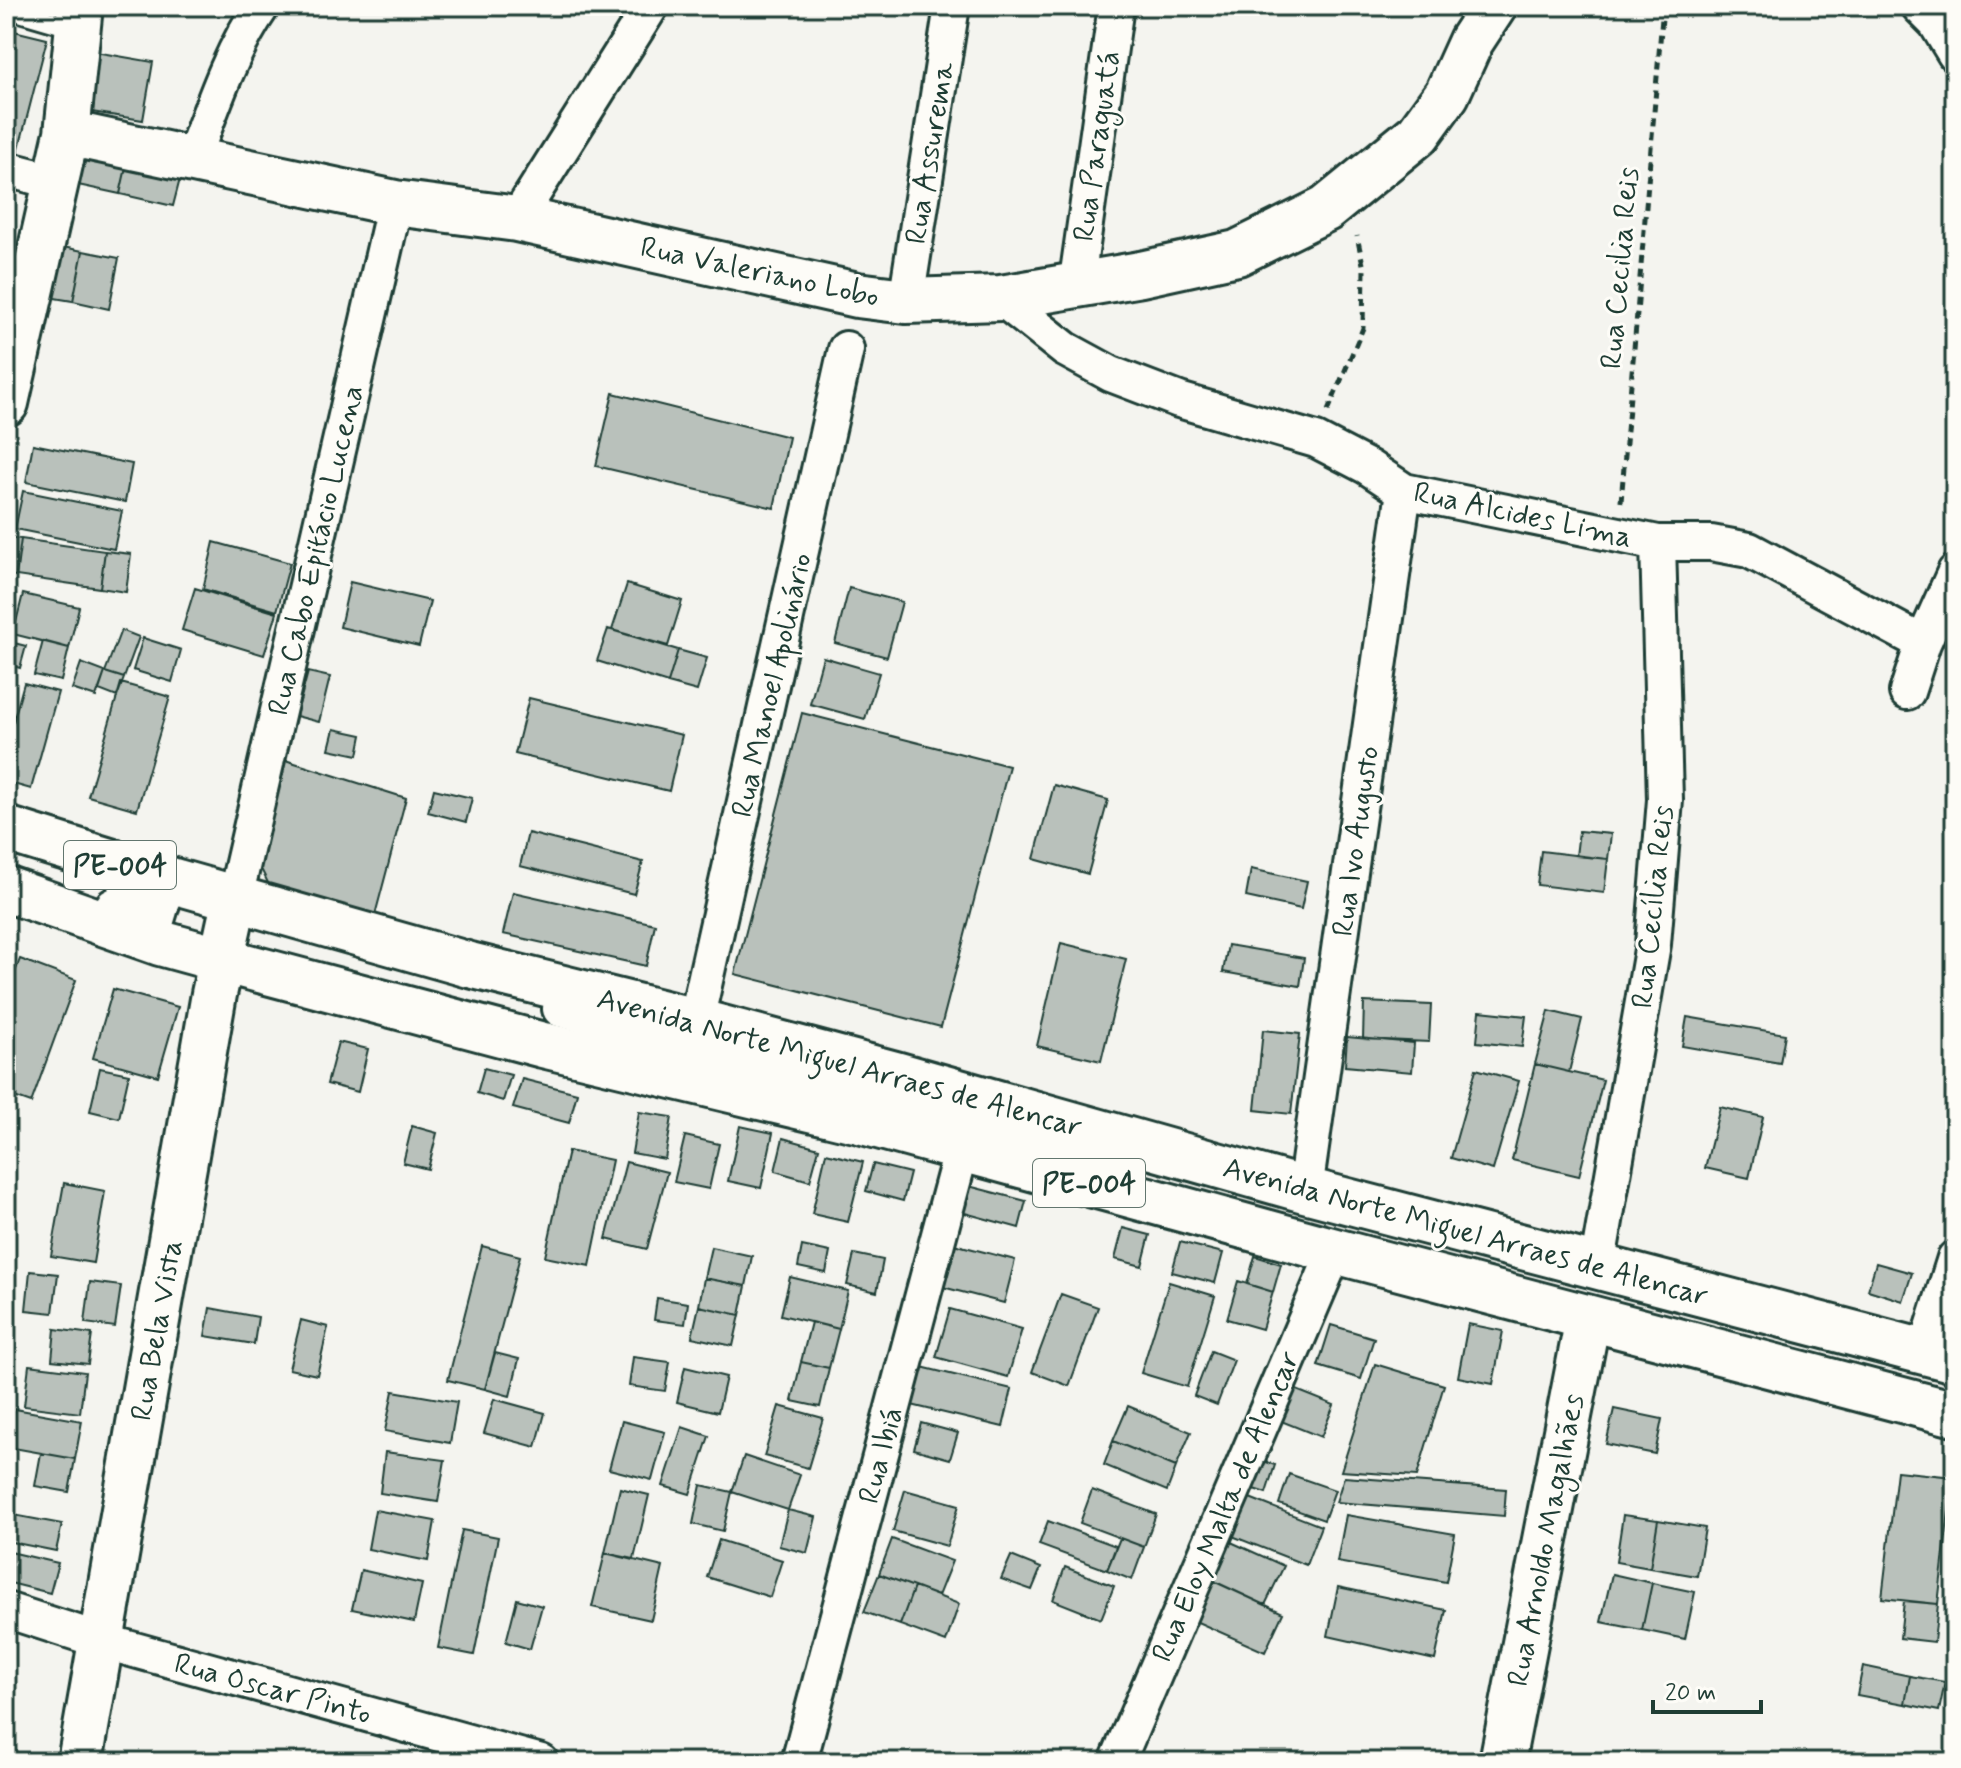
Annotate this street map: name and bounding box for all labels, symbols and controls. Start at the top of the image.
street label: Rua Paraguatá [1065,48,1132,244]
street label: Rua Assurema [897,58,964,247]
street label: Rua Cecilia Reis [1592,166,1649,371]
street label: Rua Valeriano Lobo [637,228,883,317]
street label: Rua Cabo Epitácio Lucena [259,381,373,719]
street label: Rua Alcides Lima [1410,473,1635,558]
street label: Rua Manoel Apolinário [723,549,825,822]
street label: Rua Ivo Augusto [1324,743,1389,939]
street label: Rua Cecília Reis [1623,804,1684,1011]
road number: PE-004 [64,841,176,889]
street label: Avenida Norte Miguel Arraes de Alencar [592,980,1087,1150]
street label: Avenida Norte Miguel Arraes de Alencar [1218,1149,1713,1319]
road number: PE-004 [1033,1159,1145,1207]
street label: Rua Bela Vista [122,1237,193,1424]
street label: Rua Eloy Malta de Alencar [1143,1345,1310,1668]
street label: Rua Arnoldo Magalhães [1499,1391,1596,1690]
street label: Rua Ibiá [850,1403,913,1508]
street label: Rua Oscar Pinto [170,1644,375,1734]
scale bar [1653,1664,1761,1714]
text: 20 m [1665,1678,1716,1709]

